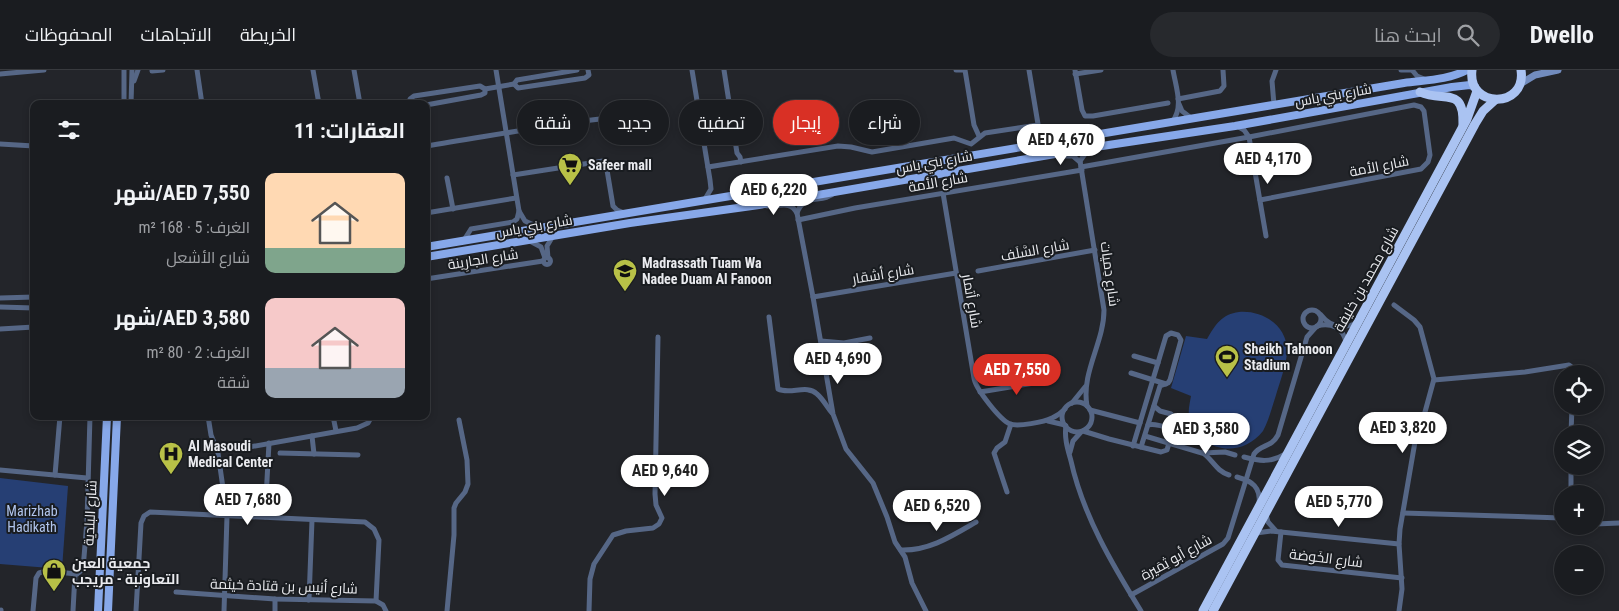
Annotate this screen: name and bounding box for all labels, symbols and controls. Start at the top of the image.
search box [1150,12,1500,57]
icon: search [1454,21,1482,49]
text: Dwello [1530,21,1594,49]
text: المحفوظات [25,24,113,45]
text: الاتجاهات [141,24,212,45]
text: الخريطة [240,24,296,45]
text: ابحث هنا [1374,24,1442,47]
street label: شارع بني ياس [1293,80,1373,114]
chip: شقة [517,100,589,145]
chip: جديد [599,100,669,145]
chip: تصفية [679,100,763,145]
chip: إيجار [773,100,839,145]
chip: شراء [849,100,920,145]
icon: filters [55,116,83,144]
text: العقارات: 11 [294,119,405,143]
pin: AED 4,670 [1004,124,1118,166]
text: AED 4,670 [1028,130,1094,149]
pin: AED 4,170 [1211,142,1325,185]
street label: شارع بني ياس [894,147,974,181]
text: AED 4,170 [1235,149,1301,168]
supermarket icon: Safeer mall [557,152,583,186]
street label: شارع الأمة [1348,152,1410,181]
place label: Safeer mall [588,157,652,173]
street label: شارع الأمة [907,169,969,196]
pin: AED 6,220 [717,174,831,216]
text: AED 6,220 [741,180,807,199]
text: AED 7,550/شهر [115,181,250,205]
icon: home [305,193,365,253]
street label: شارع بني ياس [494,211,574,245]
text: الغرف: 5 · 168 m² [139,218,250,237]
street label: شارع محمد بن خليفة [1330,224,1402,335]
street label: شارع السَّلَف [1000,236,1071,265]
street label: شارع دِميات [1097,241,1122,308]
street label: شارع الجارِينة [447,246,520,274]
text: شارع الأشعل [166,248,250,267]
place label: Madrassath Tuam Wa Nadee Duam Al Fanoon [642,255,772,287]
school or university icon: Madrassath Tuam Wa Nadee Duam Al Fanoon [612,258,638,292]
street label: شارع أشقار [850,260,915,288]
street label: شارع أتمار [958,271,986,330]
text: AED 3,580/شهر [115,306,250,330]
icon: home [305,318,365,378]
place label: Sheikh Tahnoon Stadium [1244,341,1333,373]
pin: AED 4,690 [781,342,895,385]
text: الغرف: 2 · 80 m² [146,343,250,362]
sports icon: Sheikh Tahnoon Stadium [1214,344,1240,378]
text: AED 4,690 [805,349,871,368]
pin: AED 7,550 [960,354,1074,396]
text: AED 7,550 [984,360,1050,379]
map controls [1554,365,1604,595]
button: locate [1554,365,1604,415]
text: شقة [217,373,250,392]
pin: AED 3,580 [1149,412,1263,455]
pin: AED 3,820 [1346,412,1460,454]
text: AED 3,820 [1370,418,1436,437]
text: AED 3,580 [1173,419,1239,438]
button: layers [1554,425,1604,475]
place label: Al Masoudi Medical Center [188,438,273,470]
hospital icon: Al Masoudi Medical Center [158,441,184,475]
pin: AED 9,640 [608,454,722,497]
text: AED 9,640 [632,461,698,480]
street label: شارع البلدية [80,480,101,546]
pin: AED 7,680 [191,484,305,526]
button: + [1554,485,1604,535]
pin: AED 5,770 [1282,486,1396,528]
text: AED 7,680 [215,490,281,509]
pin: AED 6,520 [880,490,994,532]
text: AED 5,770 [1306,492,1372,511]
text: AED 6,520 [904,496,970,515]
park label: Marizhab Hadikath [6,503,58,535]
street label: شارع أبو ثِمَيرة [1137,530,1215,584]
button: − [1554,545,1604,595]
street label: شارع الخَوضة [1288,546,1364,571]
place label: جمعية العبن التعاونبة - مريجب [72,555,180,588]
shop icon: جمعية العبن التعاونبة - مريجب [41,558,67,592]
street label: شارع أنيس بن قتادة خيثمة [210,574,358,598]

